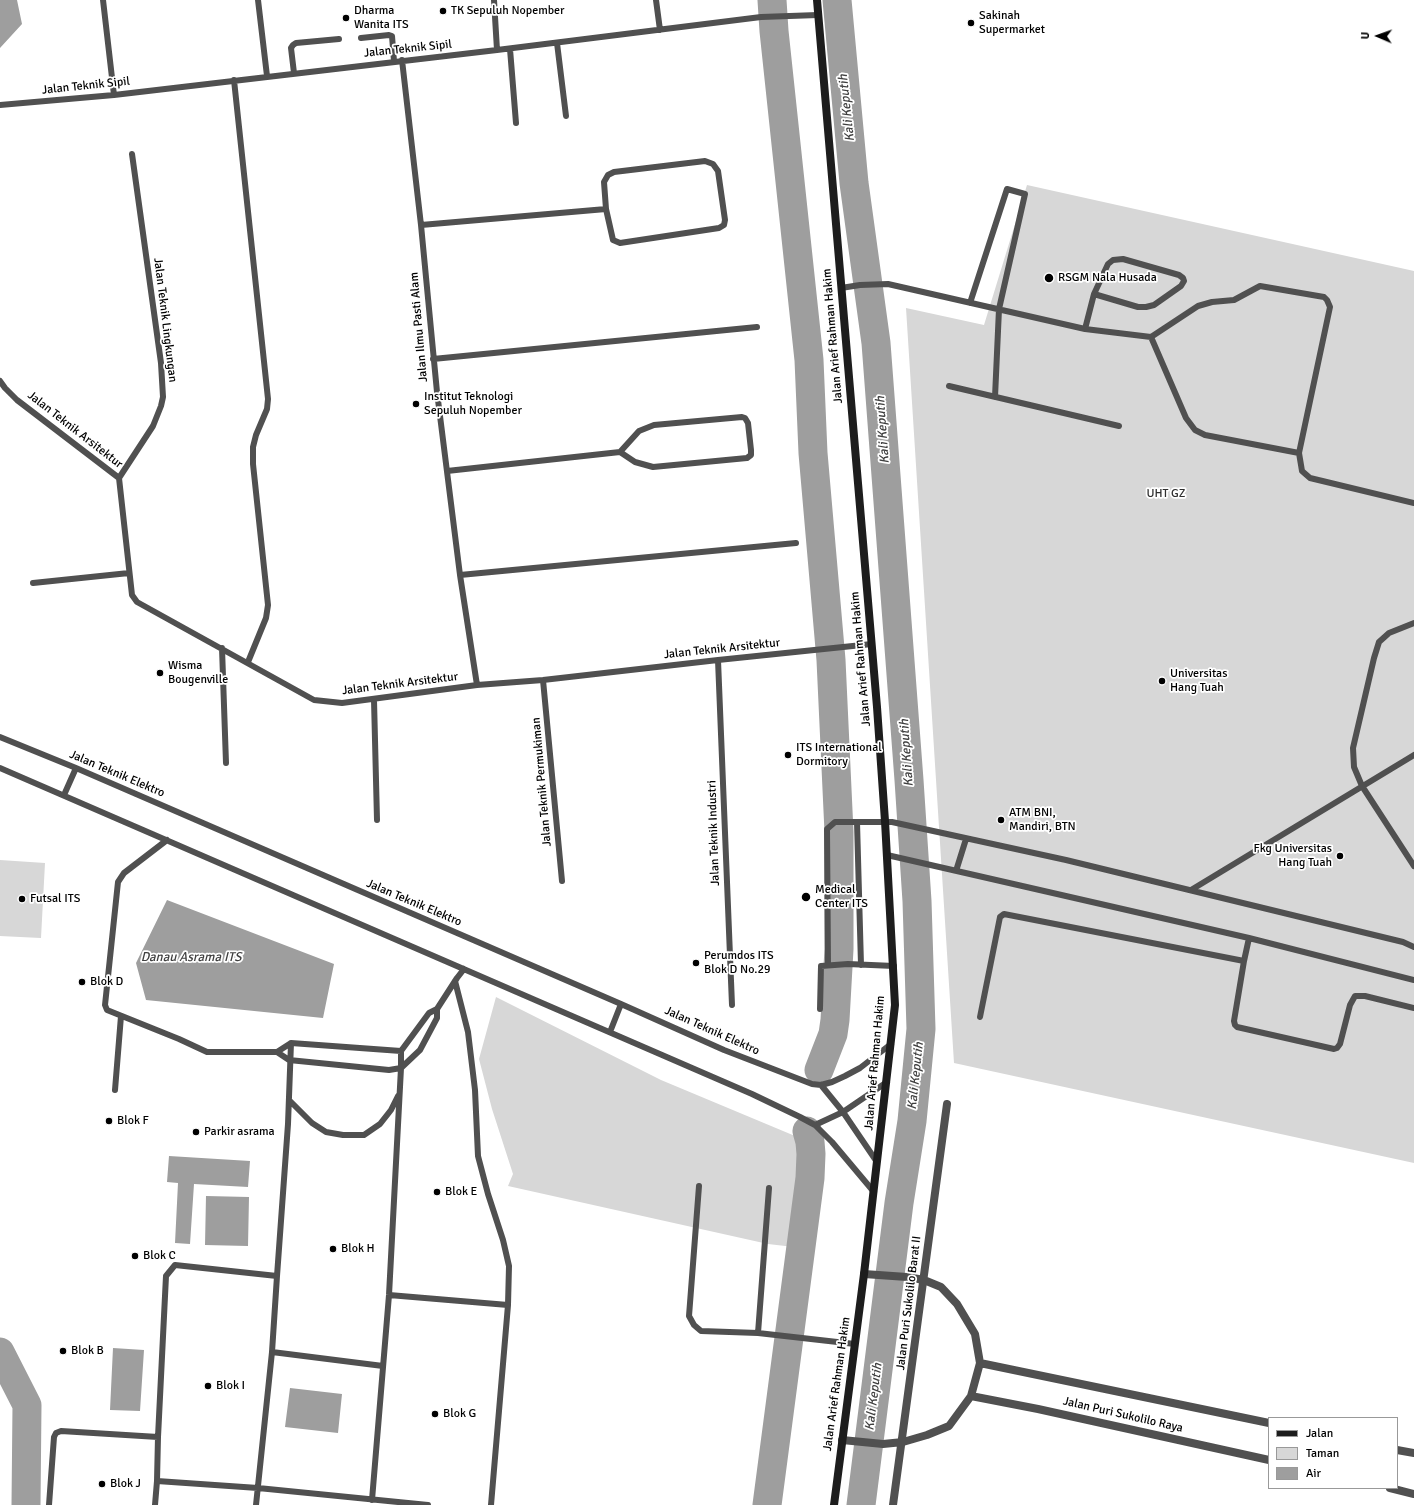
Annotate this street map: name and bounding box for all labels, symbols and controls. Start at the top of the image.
place label: Dharma Wanita ITS [354,4,409,32]
place label: TK Sepuluh Nopember [451,4,564,18]
marker: TK Sepuluh Nopember [438,6,448,16]
place label: Sakinah Supermarket [979,9,1045,37]
marker: Dharma Wanita ITS [341,13,351,23]
north arrow [1358,16,1398,56]
marker: Sakinah Supermarket [966,18,976,28]
text: U [1359,32,1372,40]
street label: Jalan Teknik Sipil [363,37,453,61]
water label: Kali Keputih [836,73,858,143]
street label: Jalan Teknik Sipil [41,74,131,98]
street label: Jalan Teknik Lingkungan [150,257,180,383]
street label: Jalan Arief Rahman Hakim [820,268,846,404]
street label: Jalan Ilmu Pasti Alam [407,271,431,383]
place label: RSGM Nala Husada [1058,271,1157,285]
marker: RSGM Nala Husada [1043,272,1055,284]
street label: Jalan Teknik Arsitektur [25,388,125,472]
place label: Institut Teknologi Sepuluh Nopember [424,390,522,418]
water label: Kali Keputih [873,396,893,464]
marker: Institut Teknologi Sepuluh Nopember [411,399,421,409]
park label: UHT GZ [1146,487,1186,501]
street label: Jalan Arief Rahman Hakim [848,591,874,727]
street label: Jalan Teknik Arsitektur [663,636,781,662]
place label: Wisma Bougenville [168,659,228,687]
place label: Universitas Hang Tuah [1170,667,1227,695]
marker: Wisma Bougenville [155,668,165,678]
street label: Jalan Teknik Arsitektur [341,670,459,698]
marker: Universitas Hang Tuah [1157,676,1167,686]
street label: Jalan Teknik Permukiman [529,717,555,847]
water label: Kali Keputih [897,719,917,787]
place label: ITS International Dormitory [796,741,882,769]
street label: Jalan Teknik Elektro [67,747,167,801]
marker: ITS International Dormitory [783,750,793,760]
street label: Jalan Teknik Industri [705,780,723,886]
place label: ATM BNI, Mandiri, BTN [1009,806,1076,834]
marker: ATM BNI, Mandiri, BTN [996,815,1006,825]
place label: Fkg Universitas Hang Tuah [1253,842,1332,870]
marker: Fkg Universitas Hang Tuah [1335,851,1345,861]
street label: Jalan Teknik Elektro [364,876,464,930]
place label: Medical Center ITS [815,883,868,911]
marker: Medical Center ITS [800,891,812,903]
place label: Futsal ITS [30,892,80,906]
marker: Futsal ITS [17,894,27,904]
place label: Perumdos ITS Blok D No.29 [704,949,774,977]
water label: Danau Asrama ITS [141,950,241,966]
marker: Perumdos ITS Blok D No.29 [691,958,701,968]
place label: Blok D [90,975,123,989]
marker: Blok D [77,977,87,987]
street label: Jalan Arief Rahman Hakim [862,995,888,1131]
street label: Jalan Teknik Elektro [662,1004,762,1058]
water label: Kali Keputih [905,1041,927,1111]
place label: Blok F [117,1114,149,1128]
marker: Blok F [104,1116,114,1126]
place label: Parkir asrama [204,1125,275,1139]
marker: Parkir asrama [191,1127,201,1137]
place label: Blok E [445,1185,477,1199]
marker: Blok E [432,1187,442,1197]
street label: Jalan Puri Sukolilo Barat II [894,1235,924,1371]
place label: Blok H [341,1242,375,1256]
marker: Blok H [328,1244,338,1254]
place label: Blok C [143,1249,176,1263]
marker: Blok C [130,1251,140,1261]
street label: Jalan Arief Rahman Hakim [820,1316,854,1452]
place label: Blok B [71,1344,104,1358]
marker: Blok B [58,1346,68,1356]
water label: Kali Keputih [862,1362,886,1432]
place label: Blok I [216,1379,245,1393]
marker: Blok I [203,1381,213,1391]
street label: Jalan Puri Sukolilo Raya [1062,1394,1184,1436]
place label: Blok G [443,1407,476,1421]
marker: Blok G [430,1409,440,1419]
legend [1268,1417,1398,1489]
text: Jalan [1306,1426,1333,1441]
text: Taman [1306,1446,1339,1461]
text: Air [1306,1466,1321,1481]
place label: Blok J [110,1477,141,1491]
marker: Blok J [97,1479,107,1489]

